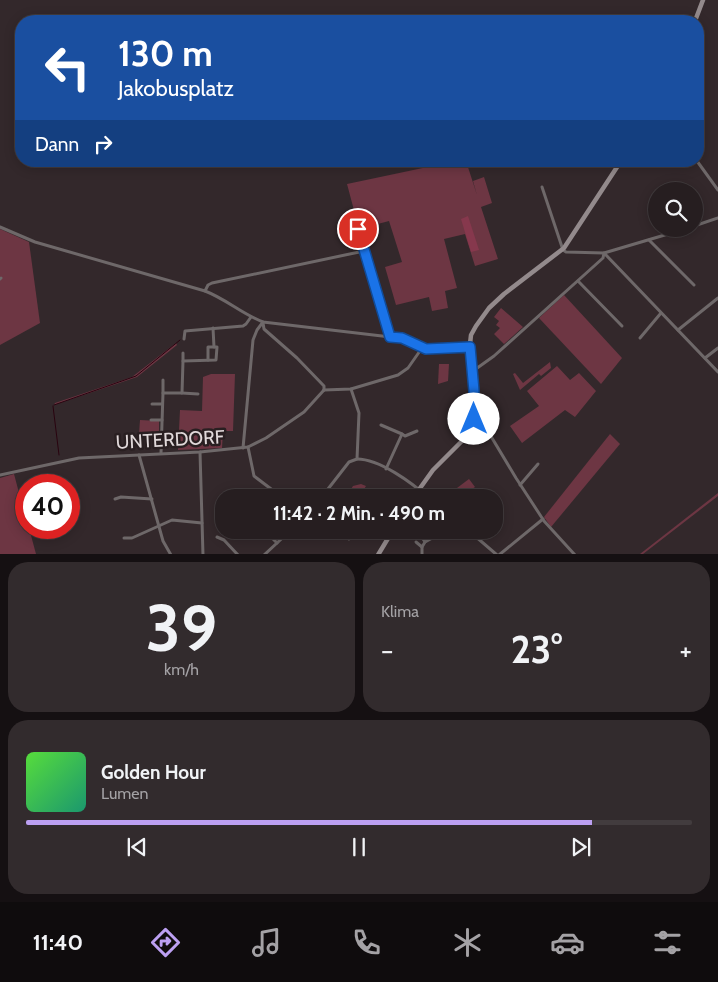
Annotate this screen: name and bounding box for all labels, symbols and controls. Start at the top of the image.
text: 130 m [118,32,213,75]
icon: left [35,35,100,100]
text: Jakobusplatz [118,75,234,102]
icon: right [89,130,117,158]
text: Dann [35,133,79,156]
map controls [648,182,703,237]
button: search [648,182,703,237]
pin [337,208,379,250]
icon: arrive [344,215,372,243]
position arrow [447,392,499,444]
street label: UNTERDORF [115,425,225,454]
speed limit sign: 40 [15,474,80,539]
text: 11:42 · 2 Min. · 490 m [273,502,445,525]
text: 39 [146,588,217,667]
text: Klima [381,602,419,621]
text: 23° [511,626,562,673]
text: − [381,633,393,667]
text: + [680,633,692,667]
text: km/h [164,660,199,679]
text: Golden Hour [101,761,206,784]
text: Lumen [101,784,148,803]
icon: previous [123,833,151,861]
icon: pause [345,833,373,861]
icon: next [567,833,595,861]
icon: directions [148,925,183,960]
icon: music [249,925,284,960]
icon: phone [349,925,384,960]
icon: climate [450,925,485,960]
icon: car [550,925,585,960]
icon: filters [650,925,685,960]
text: 11:40 [33,929,83,956]

